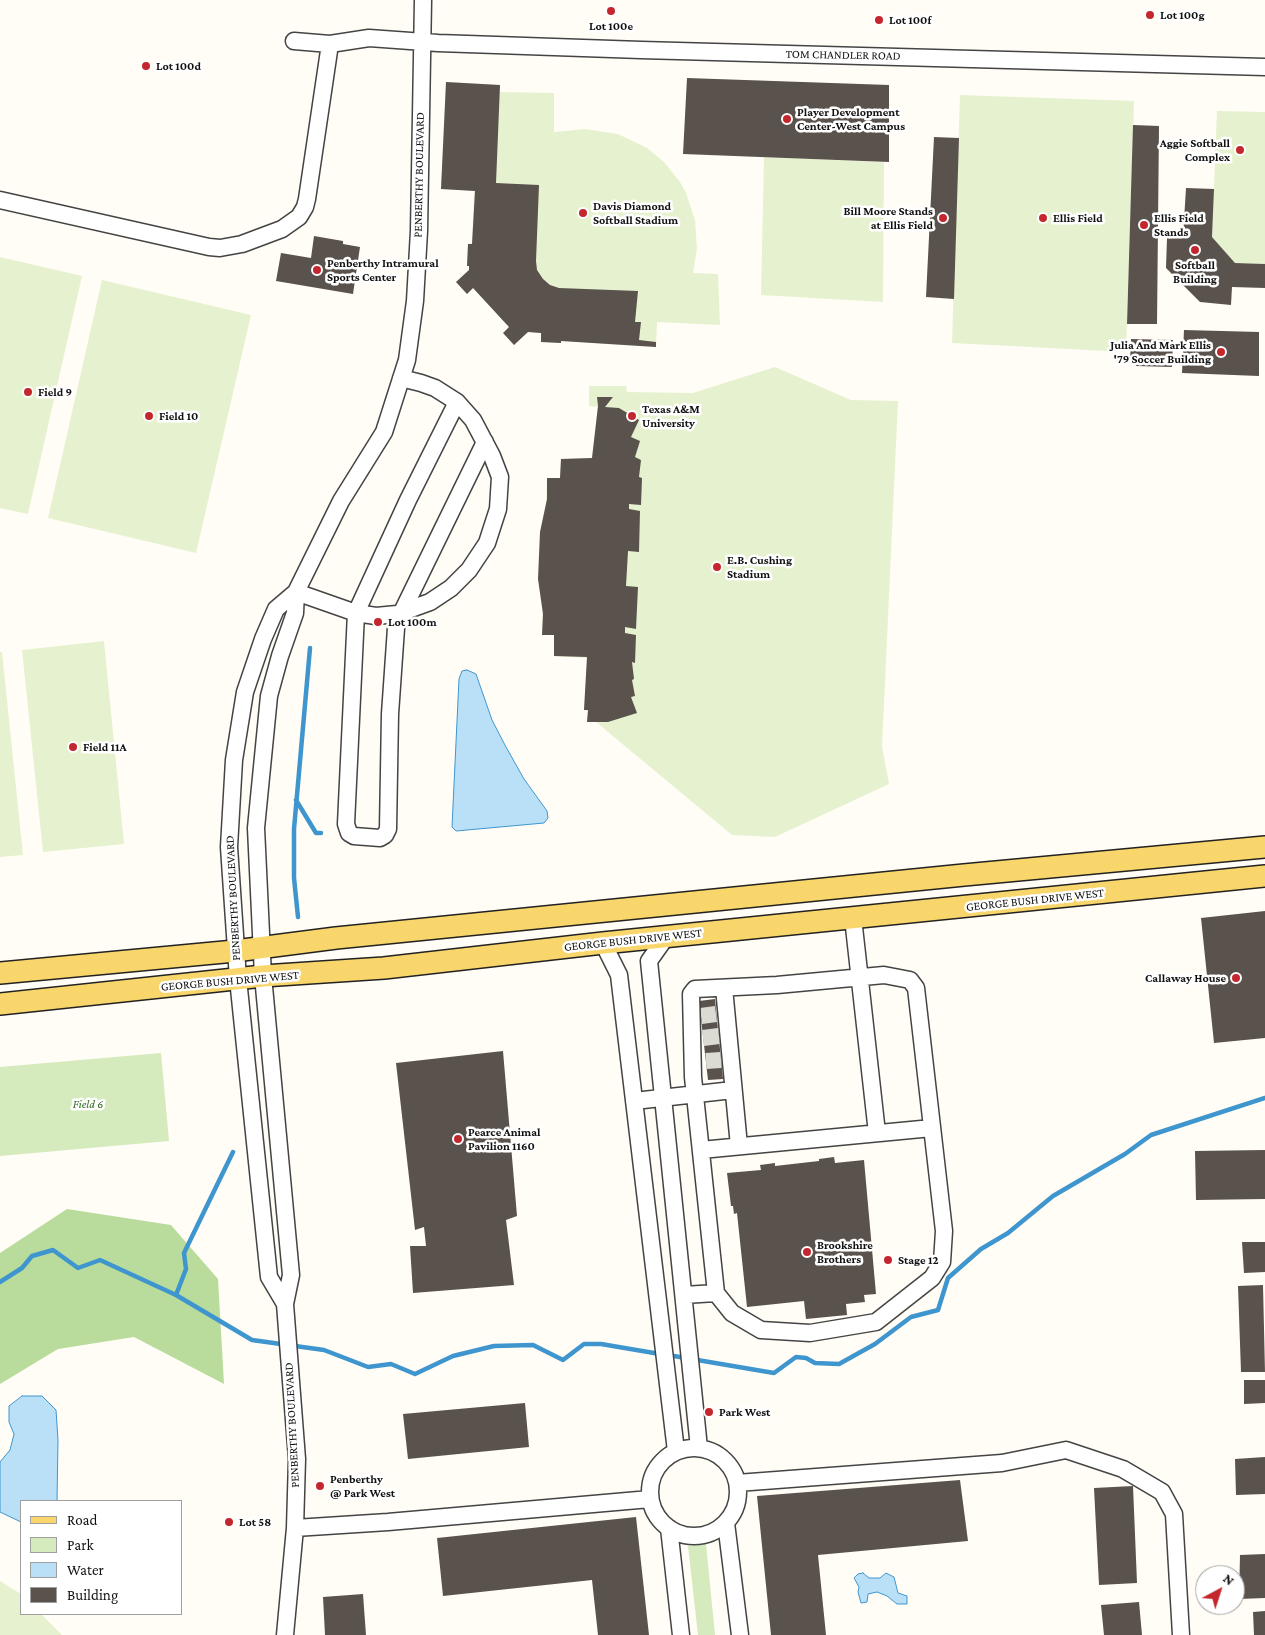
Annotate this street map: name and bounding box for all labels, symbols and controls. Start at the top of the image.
marker: Lot 100e [605,5,617,17]
place label: Lot 100g [1160,8,1204,22]
marker: Lot 100g [1144,9,1156,21]
place label: Lot 100f [889,13,931,27]
marker: Lot 100f [873,14,885,26]
place label: Lot 100e [589,19,633,33]
street label: TOM CHANDLER ROAD [785,47,901,63]
place label: Lot 100d [156,59,201,73]
marker: Lot 100d [140,60,152,72]
place label: Player Development Center-West Campus [797,105,905,133]
street label: PENBERTHY BOULEVARD [411,112,427,238]
marker: Player Development Center-West Campus [781,113,793,125]
place label: Aggie Softball Complex [1160,136,1230,164]
marker: Aggie Softball Complex [1234,144,1246,156]
place label: Davis Diamond Softball Stadium [593,199,678,227]
place label: Bill Moore Stands at Ellis Field [843,204,933,232]
marker: Davis Diamond Softball Stadium [577,207,589,219]
place label: Ellis Field [1053,211,1103,225]
place label: Ellis Field Stands [1154,211,1204,239]
marker: Bill Moore Stands at Ellis Field [937,212,949,224]
marker: Ellis Field [1037,212,1049,224]
marker: Ellis Field Stands [1138,219,1150,231]
marker: Softball Building [1189,244,1201,256]
place label: Penberthy Intramural Sports Center [327,256,439,284]
place label: Softball Building [1173,258,1217,286]
marker: Penberthy Intramural Sports Center [311,264,323,276]
place label: Julia And Mark Ellis '79 Soccer Building [1110,338,1211,366]
marker: Julia And Mark Ellis '79 Soccer Building [1215,346,1227,358]
place label: Field 9 [38,385,72,399]
marker: Field 9 [22,386,34,398]
place label: Texas A&M University [642,402,700,430]
place label: Field 10 [159,409,198,423]
marker: Field 10 [143,410,155,422]
marker: Texas A&M University [626,410,638,422]
place label: E.B. Cushing Stadium [727,553,792,581]
marker: E.B. Cushing Stadium [711,561,723,573]
place label: Lot 100m [388,615,437,629]
marker: Lot 100m [372,616,384,628]
place label: Field 11A [83,740,127,754]
marker: Field 11A [67,741,79,753]
street label: PENBERTHY BOULEVARD [223,835,243,961]
street label: GEORGE BUSH DRIVE WEST [965,886,1105,914]
street label: GEORGE BUSH DRIVE WEST [563,926,703,954]
street label: GEORGE BUSH DRIVE WEST [160,968,300,994]
place label: Callaway House [1145,971,1226,985]
marker: Callaway House [1230,972,1242,984]
park label: Field 6 [73,1097,103,1111]
place label: Pearce Animal Pavilion 1160 [468,1125,541,1153]
marker: Pearce Animal Pavilion 1160 [452,1133,464,1145]
place label: Brookshire Brothers [817,1238,873,1266]
marker: Brookshire Brothers [801,1246,813,1258]
place label: Stage 12 [898,1253,939,1267]
marker: Stage 12 [882,1254,894,1266]
street label: PENBERTHY BOULEVARD [282,1362,302,1488]
place label: Park West [719,1405,770,1419]
marker: Park West [703,1406,715,1418]
place label: Penberthy @ Park West [330,1472,395,1500]
marker: Penberthy @ Park West [314,1480,326,1492]
legend [20,1500,182,1615]
text: Road [67,1512,97,1528]
place label: Lot 58 [239,1515,271,1529]
marker: Lot 58 [223,1516,235,1528]
text: Park [67,1537,94,1553]
text: Water [67,1562,104,1578]
north arrow [1195,1565,1245,1615]
text: N [1220,1570,1238,1588]
text: Building [67,1587,118,1603]

